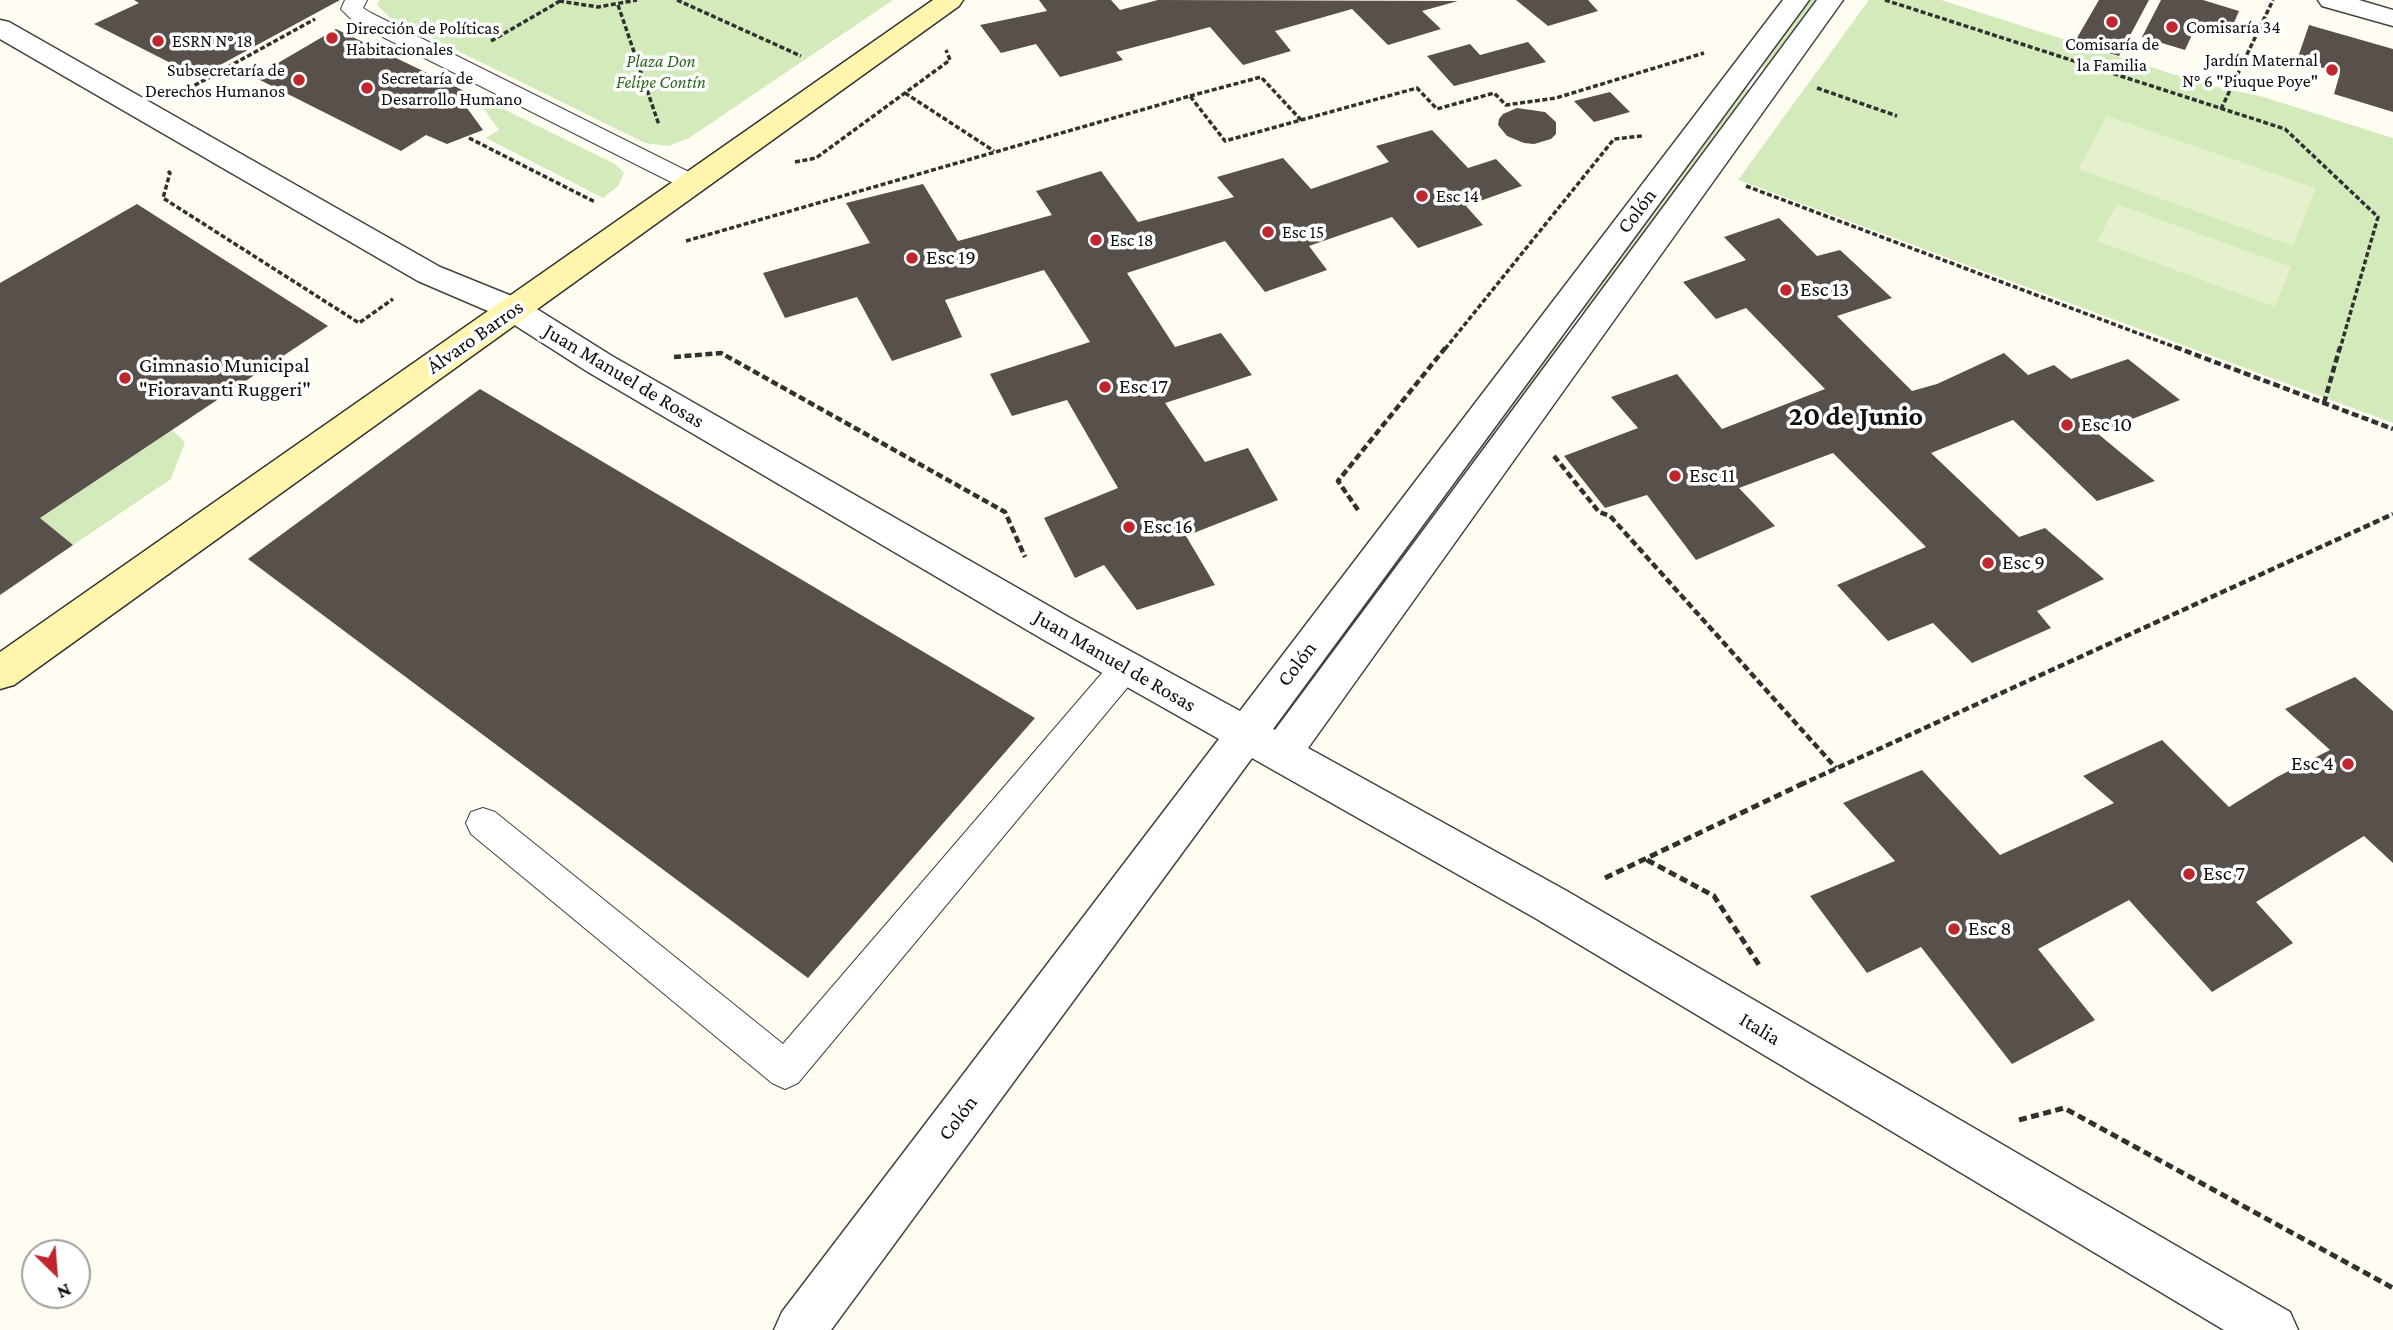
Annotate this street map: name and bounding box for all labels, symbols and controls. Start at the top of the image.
marker: Comisaría de la Familia [2104,14,2120,30]
place label: Comisaría 34 [2186,16,2281,38]
place label: Dirección de Políticas Habitacionales [346,17,500,60]
marker: Comisaría 34 [2164,19,2180,35]
place label: ESRN N° 18 [172,30,253,52]
marker: Dirección de Políticas Habitacionales [324,30,340,46]
marker: ESRN N° 18 [150,33,166,49]
place label: Comisaría de la Familia [2065,33,2159,76]
place label: Jardín Maternal N° 6 "Piuque Poye" [2182,49,2318,92]
park label: Plaza Don Felipe Contín [616,50,706,92]
place label: Subsecretaría de Derechos Humanos [145,59,285,102]
marker: Jardín Maternal N° 6 "Piuque Poye" [2324,62,2340,78]
place label: Secretaría de Desarrollo Humano [381,67,522,110]
marker: Subsecretaría de Derechos Humanos [291,72,307,88]
marker: Secretaría de Desarrollo Humano [359,80,375,96]
street label: Colón [1612,183,1662,239]
place label: Esc 14 [1436,185,1479,207]
marker: Esc 14 [1414,188,1430,204]
place label: Esc 15 [1282,221,1324,243]
marker: Esc 15 [1260,224,1276,240]
place label: Esc 18 [1110,229,1153,251]
marker: Esc 18 [1088,232,1104,248]
place label: Esc 19 [926,245,976,271]
marker: Esc 19 [904,250,920,266]
place label: Esc 13 [1800,277,1849,303]
marker: Esc 13 [1778,282,1794,298]
street label: Álvaro Barros [422,294,528,380]
street label: Juan Manuel de Rosas [539,318,709,434]
place label: Gimnasio Municipal "Fioravanti Ruggeri" [139,353,311,403]
marker: Gimnasio Municipal "Fioravanti Ruggeri" [117,370,133,386]
place label: Esc 17 [1119,374,1168,400]
marker: Esc 17 [1097,379,1113,395]
district label: 20 de Junio [1789,399,1923,433]
place label: Esc 10 [2081,412,2132,438]
marker: Esc 10 [2059,417,2075,433]
place label: Esc 11 [1689,463,1735,489]
marker: Esc 11 [1667,468,1683,484]
place label: Esc 16 [1143,514,1193,540]
marker: Esc 16 [1121,519,1137,535]
place label: Esc 9 [2002,550,2045,576]
marker: Esc 9 [1980,555,1996,571]
street label: Juan Manuel de Rosas [1030,604,1200,718]
street label: Colón [1272,636,1322,692]
place label: Esc 4 [2291,751,2334,777]
marker: Esc 4 [2340,756,2356,772]
place label: Esc 7 [2203,861,2245,887]
marker: Esc 7 [2181,866,2197,882]
place label: Esc 8 [1968,916,2012,942]
marker: Esc 8 [1946,921,1962,937]
street label: Italia [1735,1007,1785,1051]
street label: Colón [933,1090,983,1146]
north arrow [21,1239,91,1309]
text: N [54,1279,75,1304]

